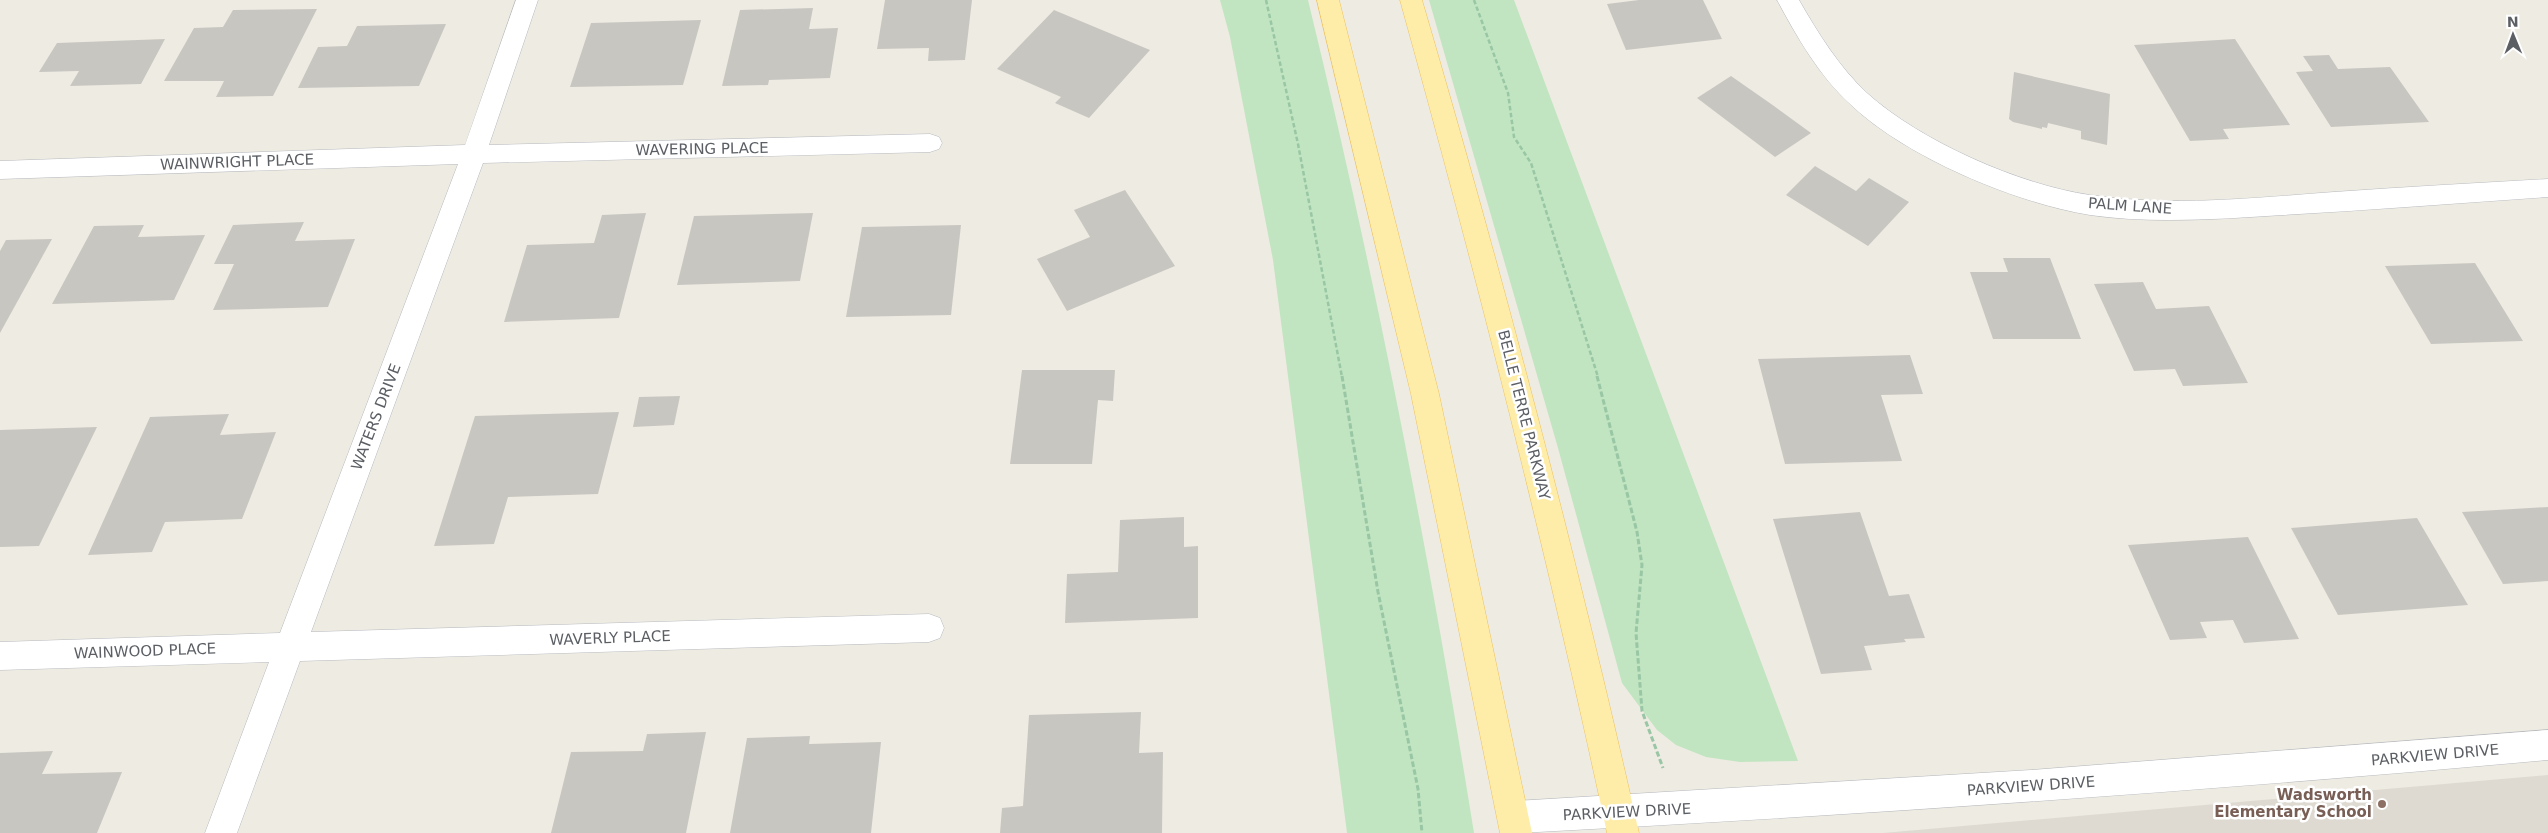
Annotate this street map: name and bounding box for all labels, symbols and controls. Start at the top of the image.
north arrow [2488,10,2538,60]
text: N [2507,14,2519,30]
street label: WAVERING PLACE [635,139,769,159]
street label: WAINWRIGHT PLACE [160,150,314,174]
street label: PALM LANE [2087,194,2173,218]
street label: BELLE TERRE PARKWAY [1494,328,1554,503]
street label: WATERS DRIVE [347,361,405,473]
street label: WAVERLY PLACE [549,627,671,649]
street label: WAINWOOD PLACE [74,640,216,662]
street label: PARKVIEW DRIVE [2370,740,2500,770]
street label: PARKVIEW DRIVE [1966,773,2096,799]
place label: Wadsworth Elementary School [2214,786,2372,821]
marker: Wadsworth Elementary School [2376,798,2388,810]
street label: PARKVIEW DRIVE [1562,800,1692,824]

